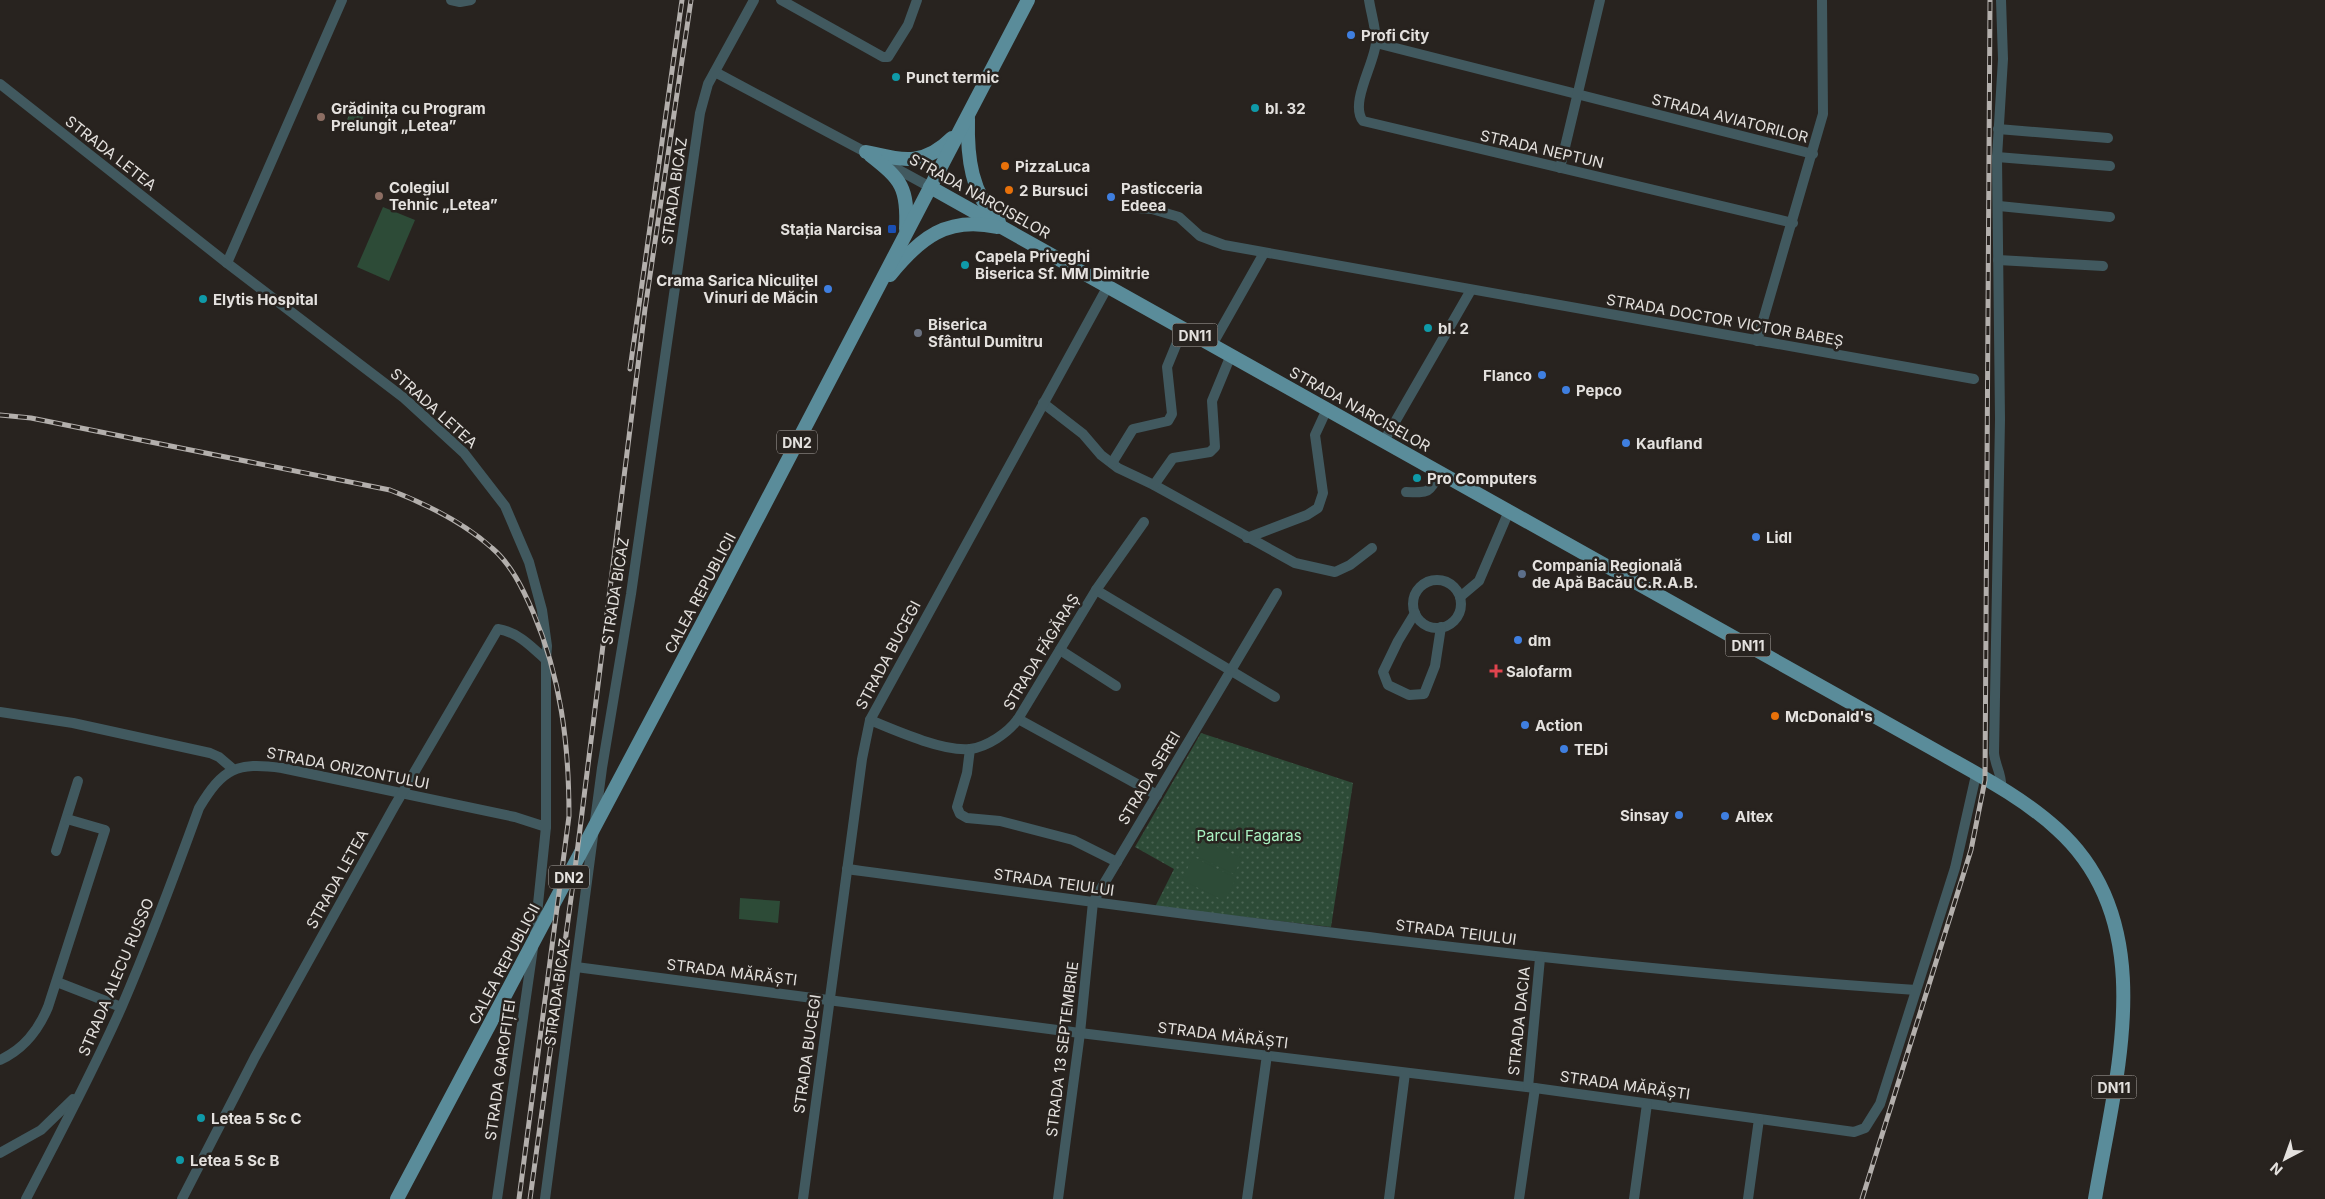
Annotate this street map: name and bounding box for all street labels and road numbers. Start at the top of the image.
street label: STRADA AVIATORILOR [1650,89,1811,147]
street label: STRADA LETEA [62,111,160,195]
street label: STRADA NEPTUN [1478,126,1606,172]
street label: STRADA BICAZ [657,136,691,246]
street label: STRADA NARCISELOR [906,149,1054,243]
street label: STRADA DOCTOR VICTOR BABEȘ [1605,290,1845,350]
road number: DN11 [1172,324,1218,346]
street label: STRADA NARCISELOR [1286,362,1434,456]
street label: STRADA LETEA [386,364,482,452]
road number: DN2 [777,431,817,454]
street label: CALEA REPUBLICII [660,529,740,657]
street label: STRADA BICAZ [597,536,633,646]
street label: STRADA FĂGĂRAȘ [999,590,1083,714]
street label: STRADA BUCEGI [851,597,925,713]
road number: DN11 [1726,634,1770,656]
street label: STRADA SEREI [1114,728,1184,828]
street label: STRADA ORIZONTULUI [265,743,431,793]
street label: STRADA LETEA [302,826,372,932]
street label: STRADA TEIULUI [992,864,1116,900]
road number: DN2 [549,866,589,889]
street label: STRADA ALECU RUSSO [74,895,158,1059]
street label: CALEA REPUBLICII [464,900,544,1028]
street label: STRADA TEIULUI [1394,915,1518,949]
street label: STRADA BICAZ [540,937,574,1047]
street label: STRADA MĂRĂȘTI [666,955,798,989]
street label: STRADA 13 SEPTEMBRIE [1042,960,1082,1138]
street label: STRADA DACIA [1504,965,1534,1077]
street label: STRADA BUCEGI [789,993,825,1115]
street label: STRADA GAROFIȚEI [481,998,519,1142]
street label: STRADA MĂRĂȘTI [1157,1018,1289,1052]
street label: STRADA MĂRĂȘTI [1559,1066,1691,1104]
road number: DN11 [2092,1076,2136,1098]

